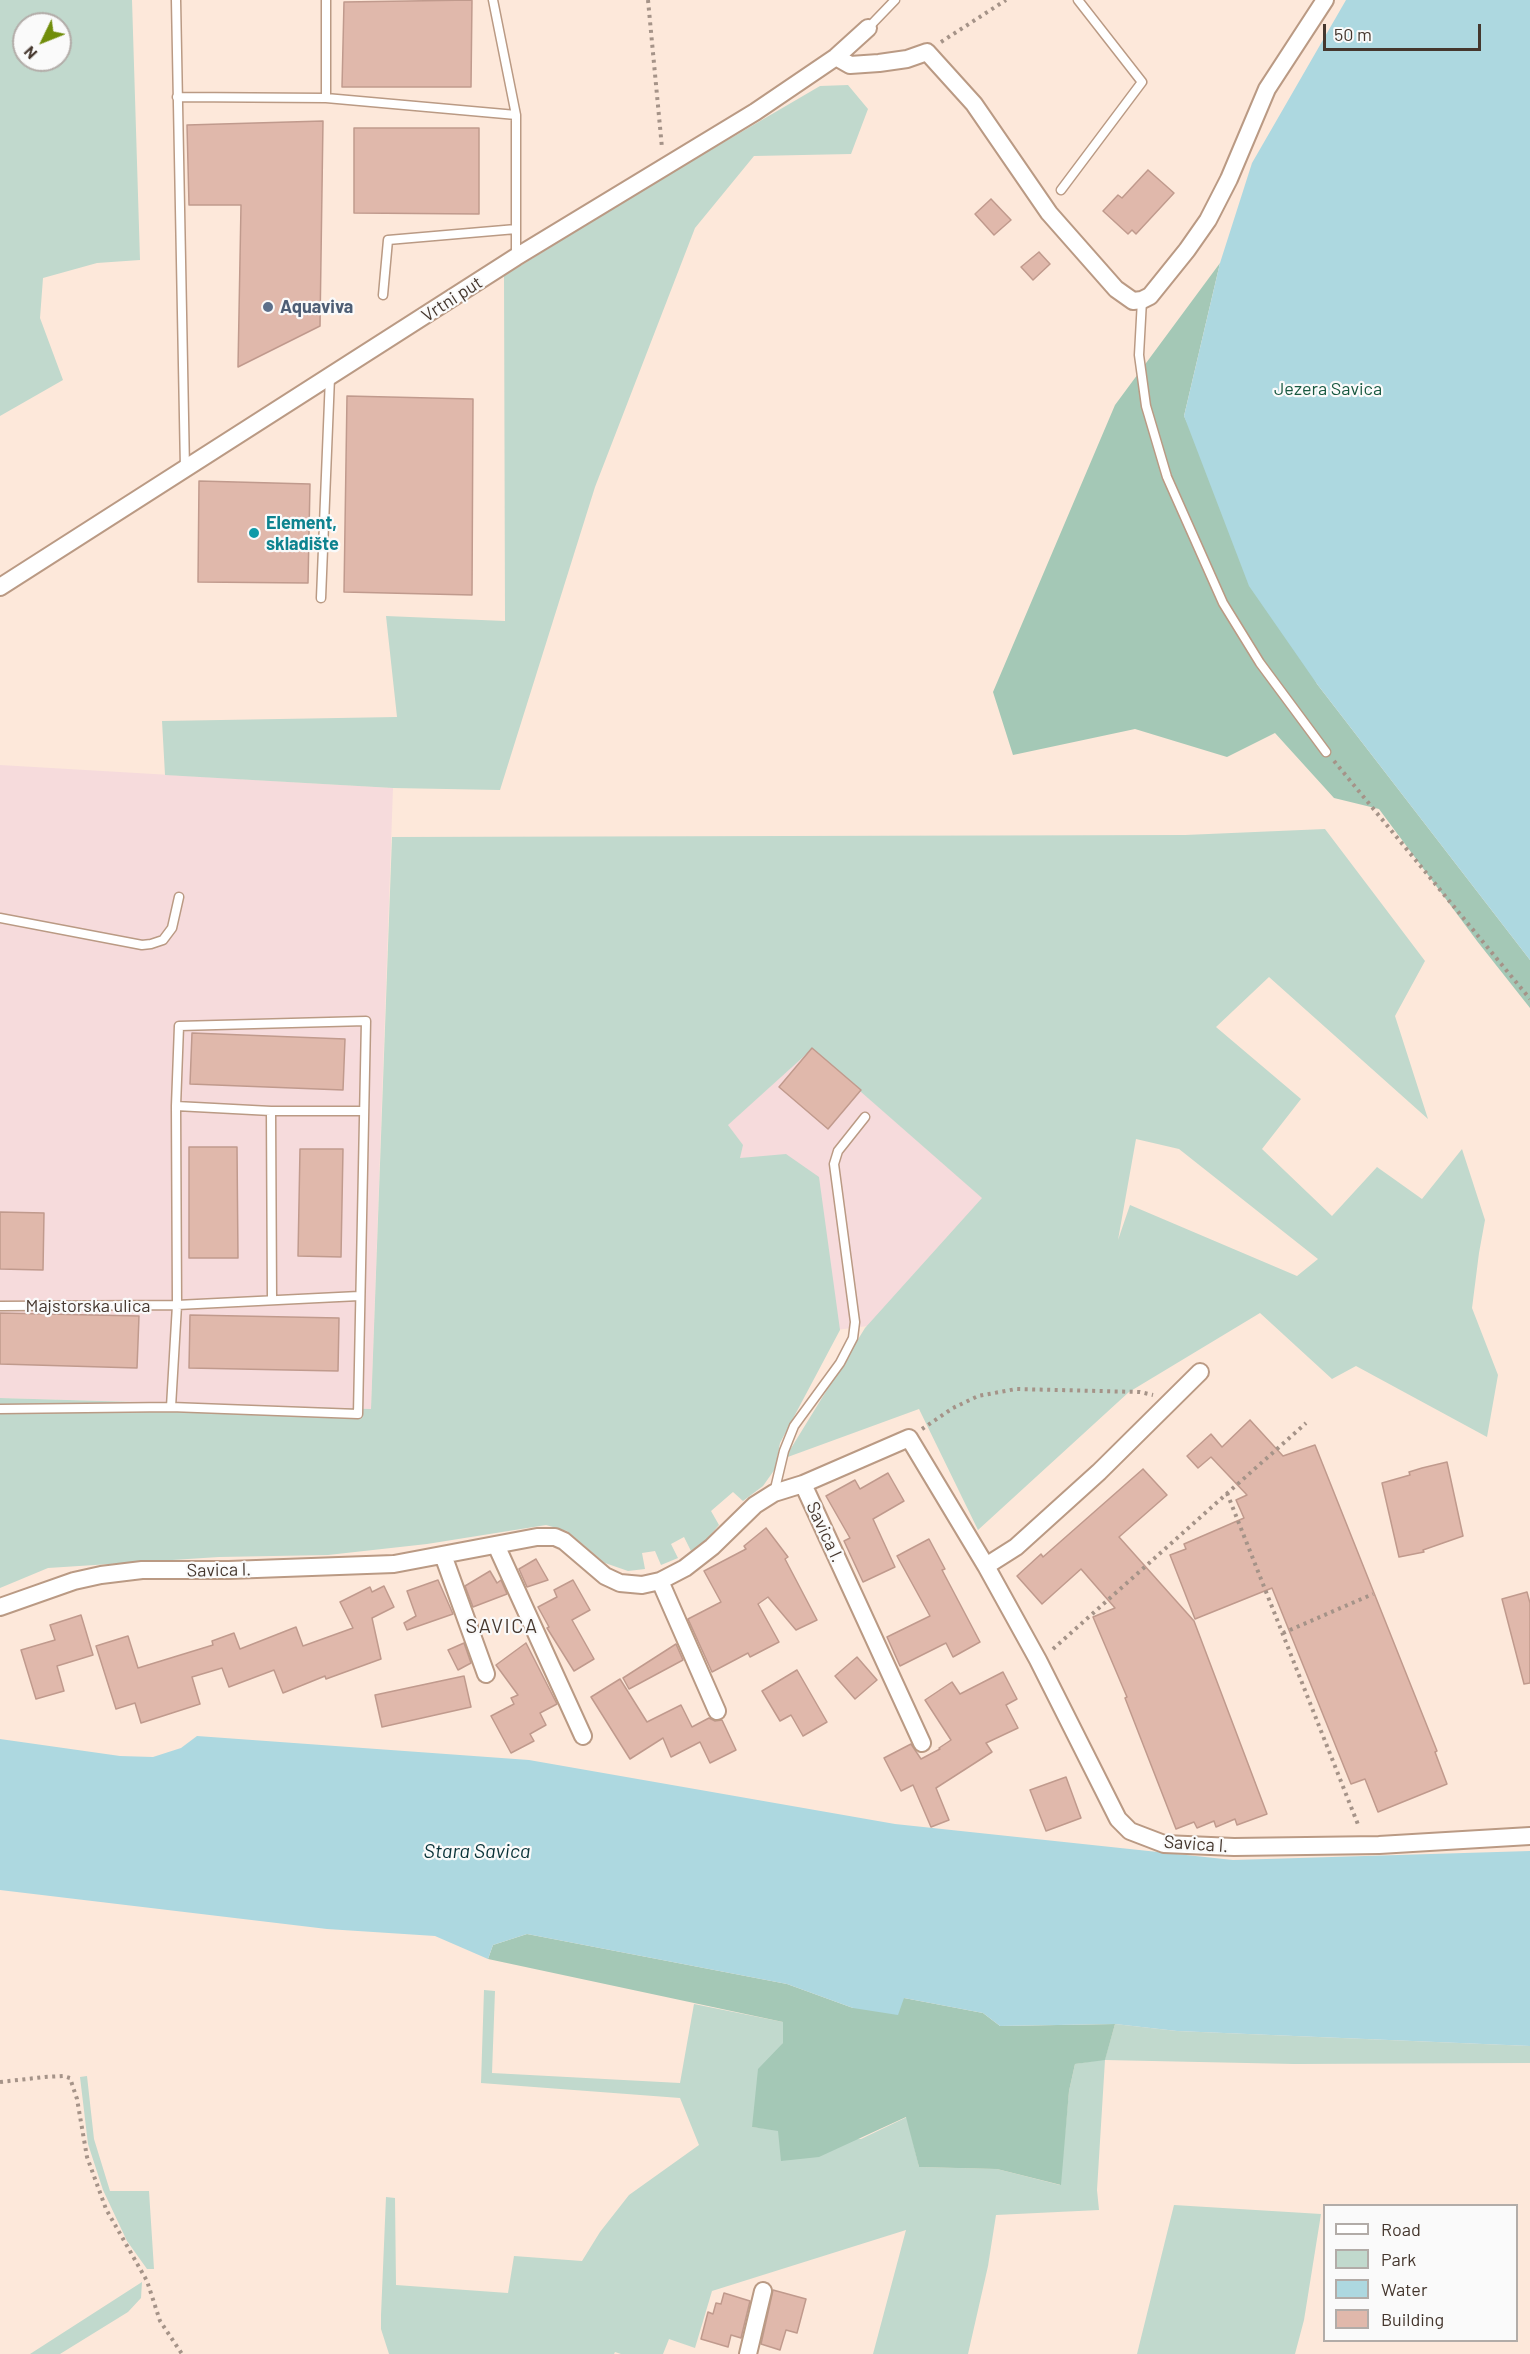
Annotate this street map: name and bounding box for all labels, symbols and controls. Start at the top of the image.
north arrow [12,12,72,72]
scale bar [1326,12,1484,50]
text: 50 m [1334,23,1372,45]
text: N [19,43,41,64]
street label: Vrtni put [418,271,486,327]
place label: Aquaviva [280,296,353,318]
marker: Aquaviva [261,300,275,314]
park label: Jezera Savica [1274,378,1382,400]
place label: Element, skladište [266,512,339,554]
marker: Element, skladište [247,526,261,540]
street label: Majstorska ulica [26,1295,150,1317]
street label: Savica I. [802,1498,848,1566]
street label: Savica I. [187,1559,251,1581]
district label: SAVICA [465,1614,539,1638]
street label: Savica I. [1163,1831,1229,1857]
water label: Stara Savica [424,1839,530,1863]
legend [1323,2204,1518,2342]
text: Road [1381,2218,1421,2240]
text: Park [1381,2248,1416,2270]
text: Water [1381,2278,1428,2300]
text: Building [1381,2308,1444,2330]

